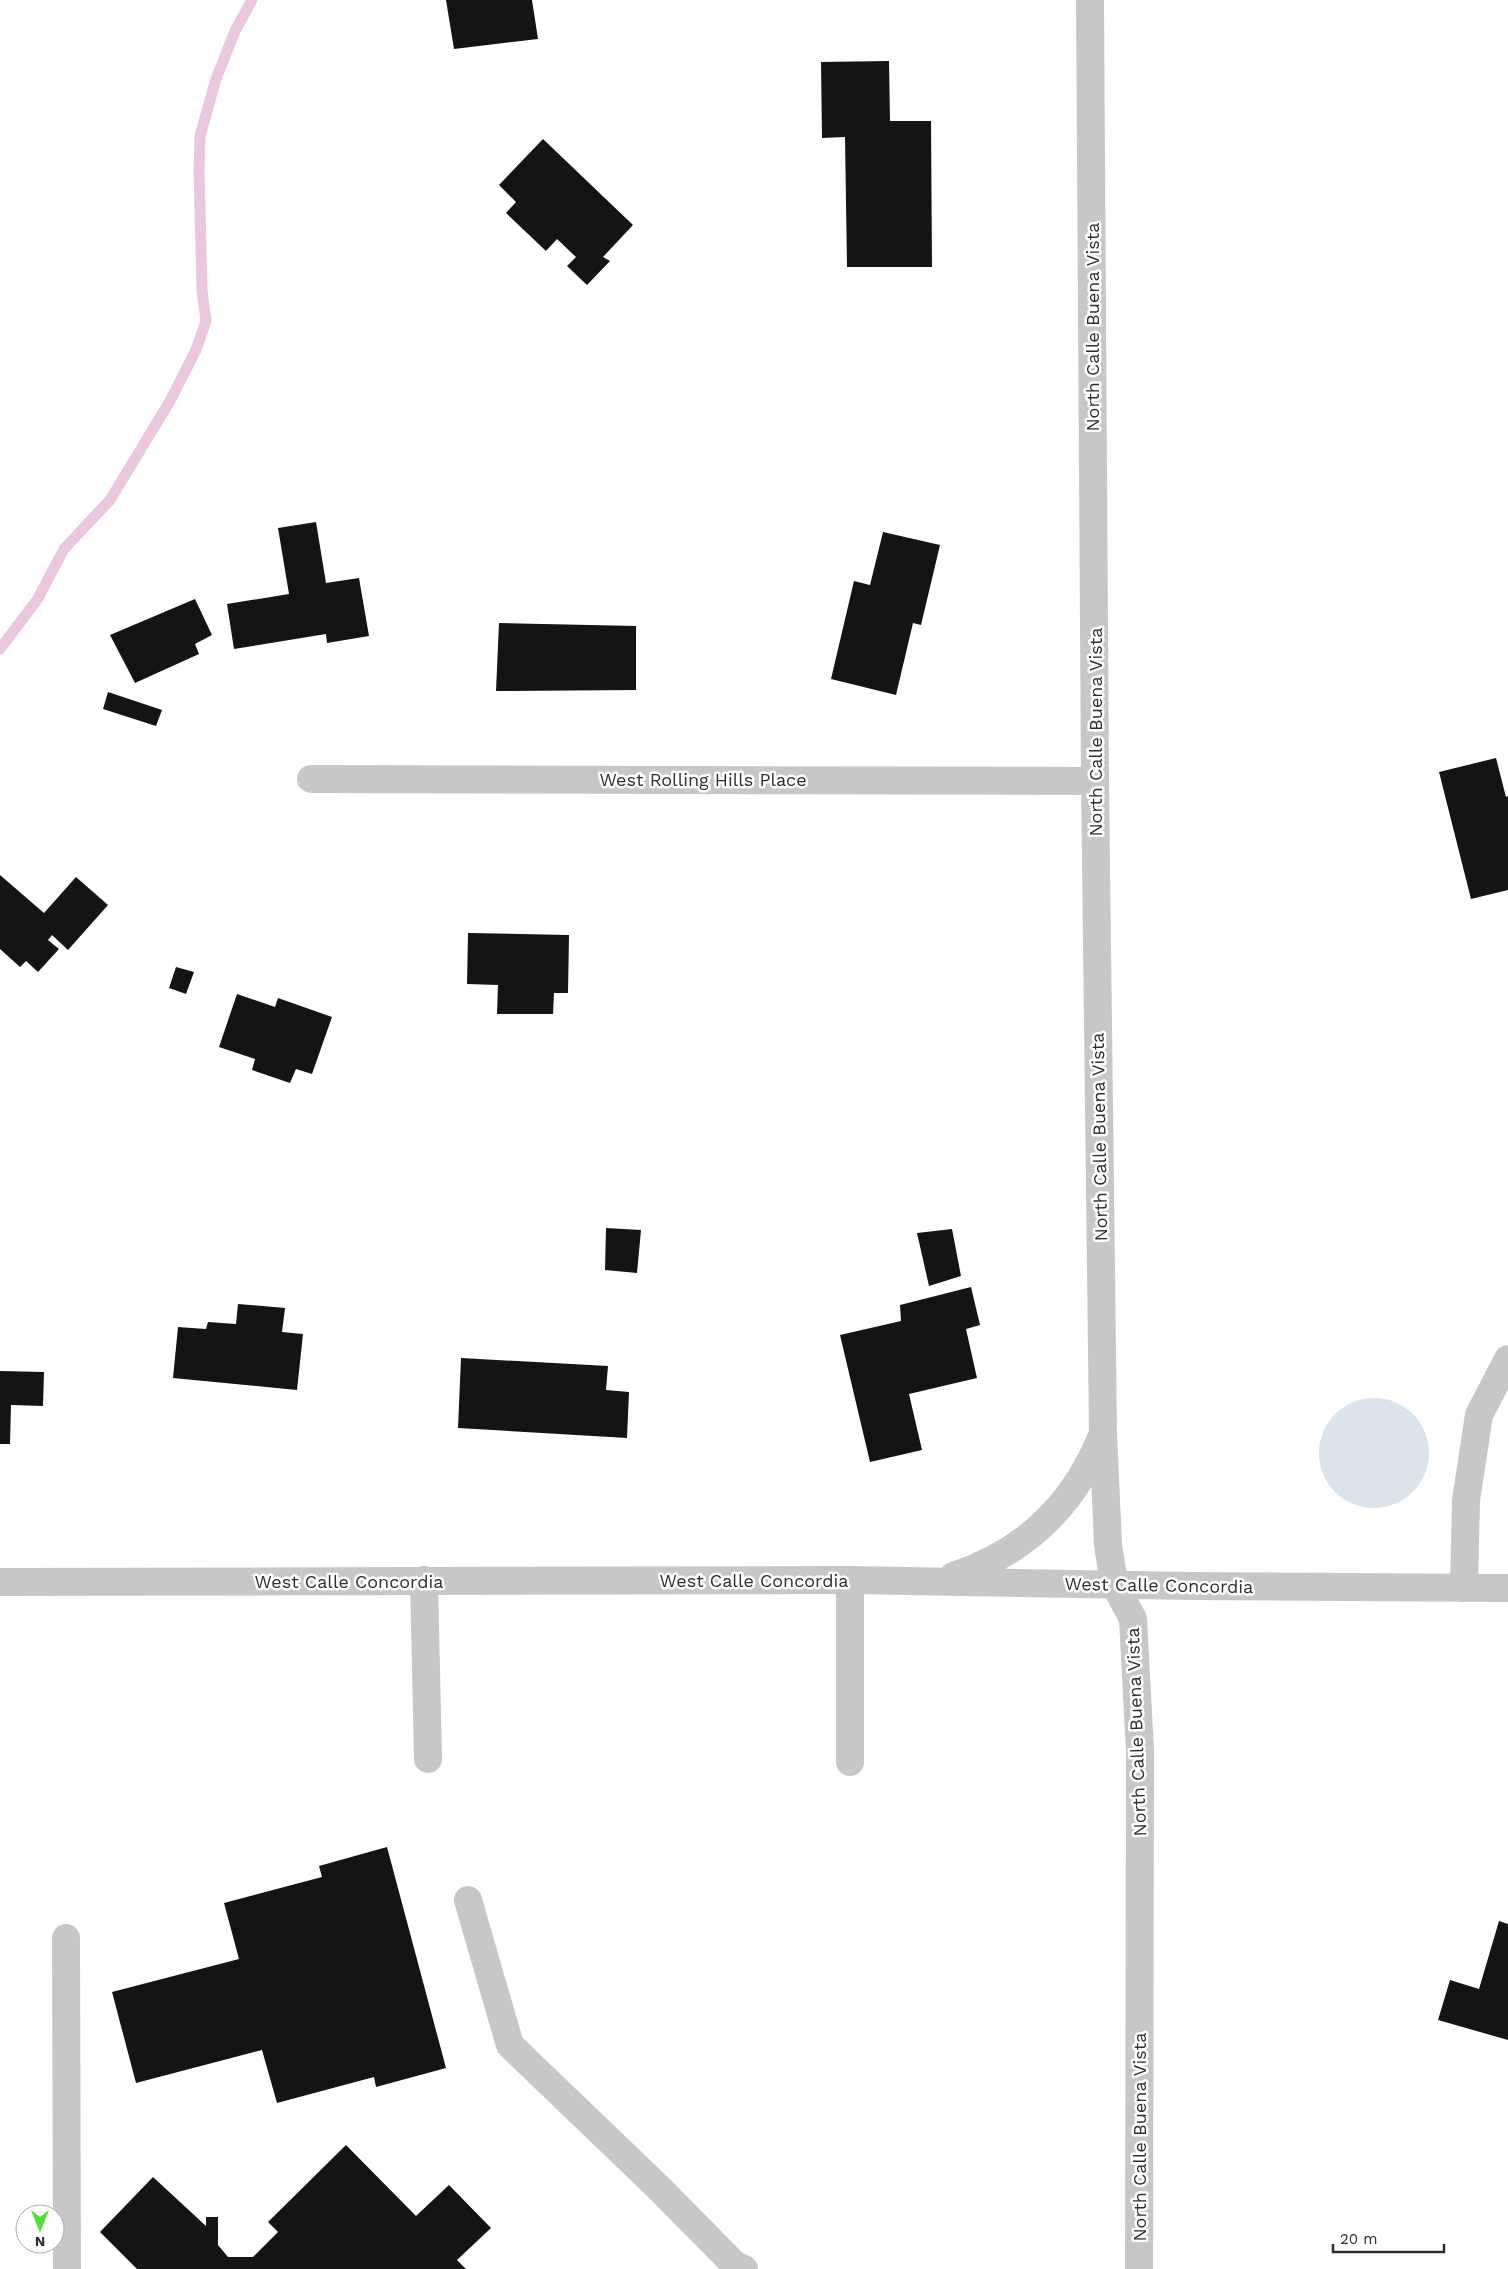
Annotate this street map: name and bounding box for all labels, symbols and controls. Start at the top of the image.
street label: North Calle Buena Vista [1082,223,1103,431]
street label: North Calle Buena Vista [1085,628,1106,836]
street label: West Rolling Hills Place [599,769,807,790]
street label: North Calle Buena Vista [1087,1032,1111,1242]
street label: West Calle Concordia [660,1570,848,1591]
street label: West Calle Concordia [255,1571,443,1592]
street label: West Calle Concordia [1064,1573,1254,1597]
street label: North Calle Buena Vista [1122,1627,1150,1837]
street label: North Calle Buena Vista [1129,2033,1150,2241]
north arrow [15,2204,65,2254]
scale bar [1333,2222,1444,2254]
text: 20 m [1340,2230,1378,2248]
text: N [35,2234,45,2250]

